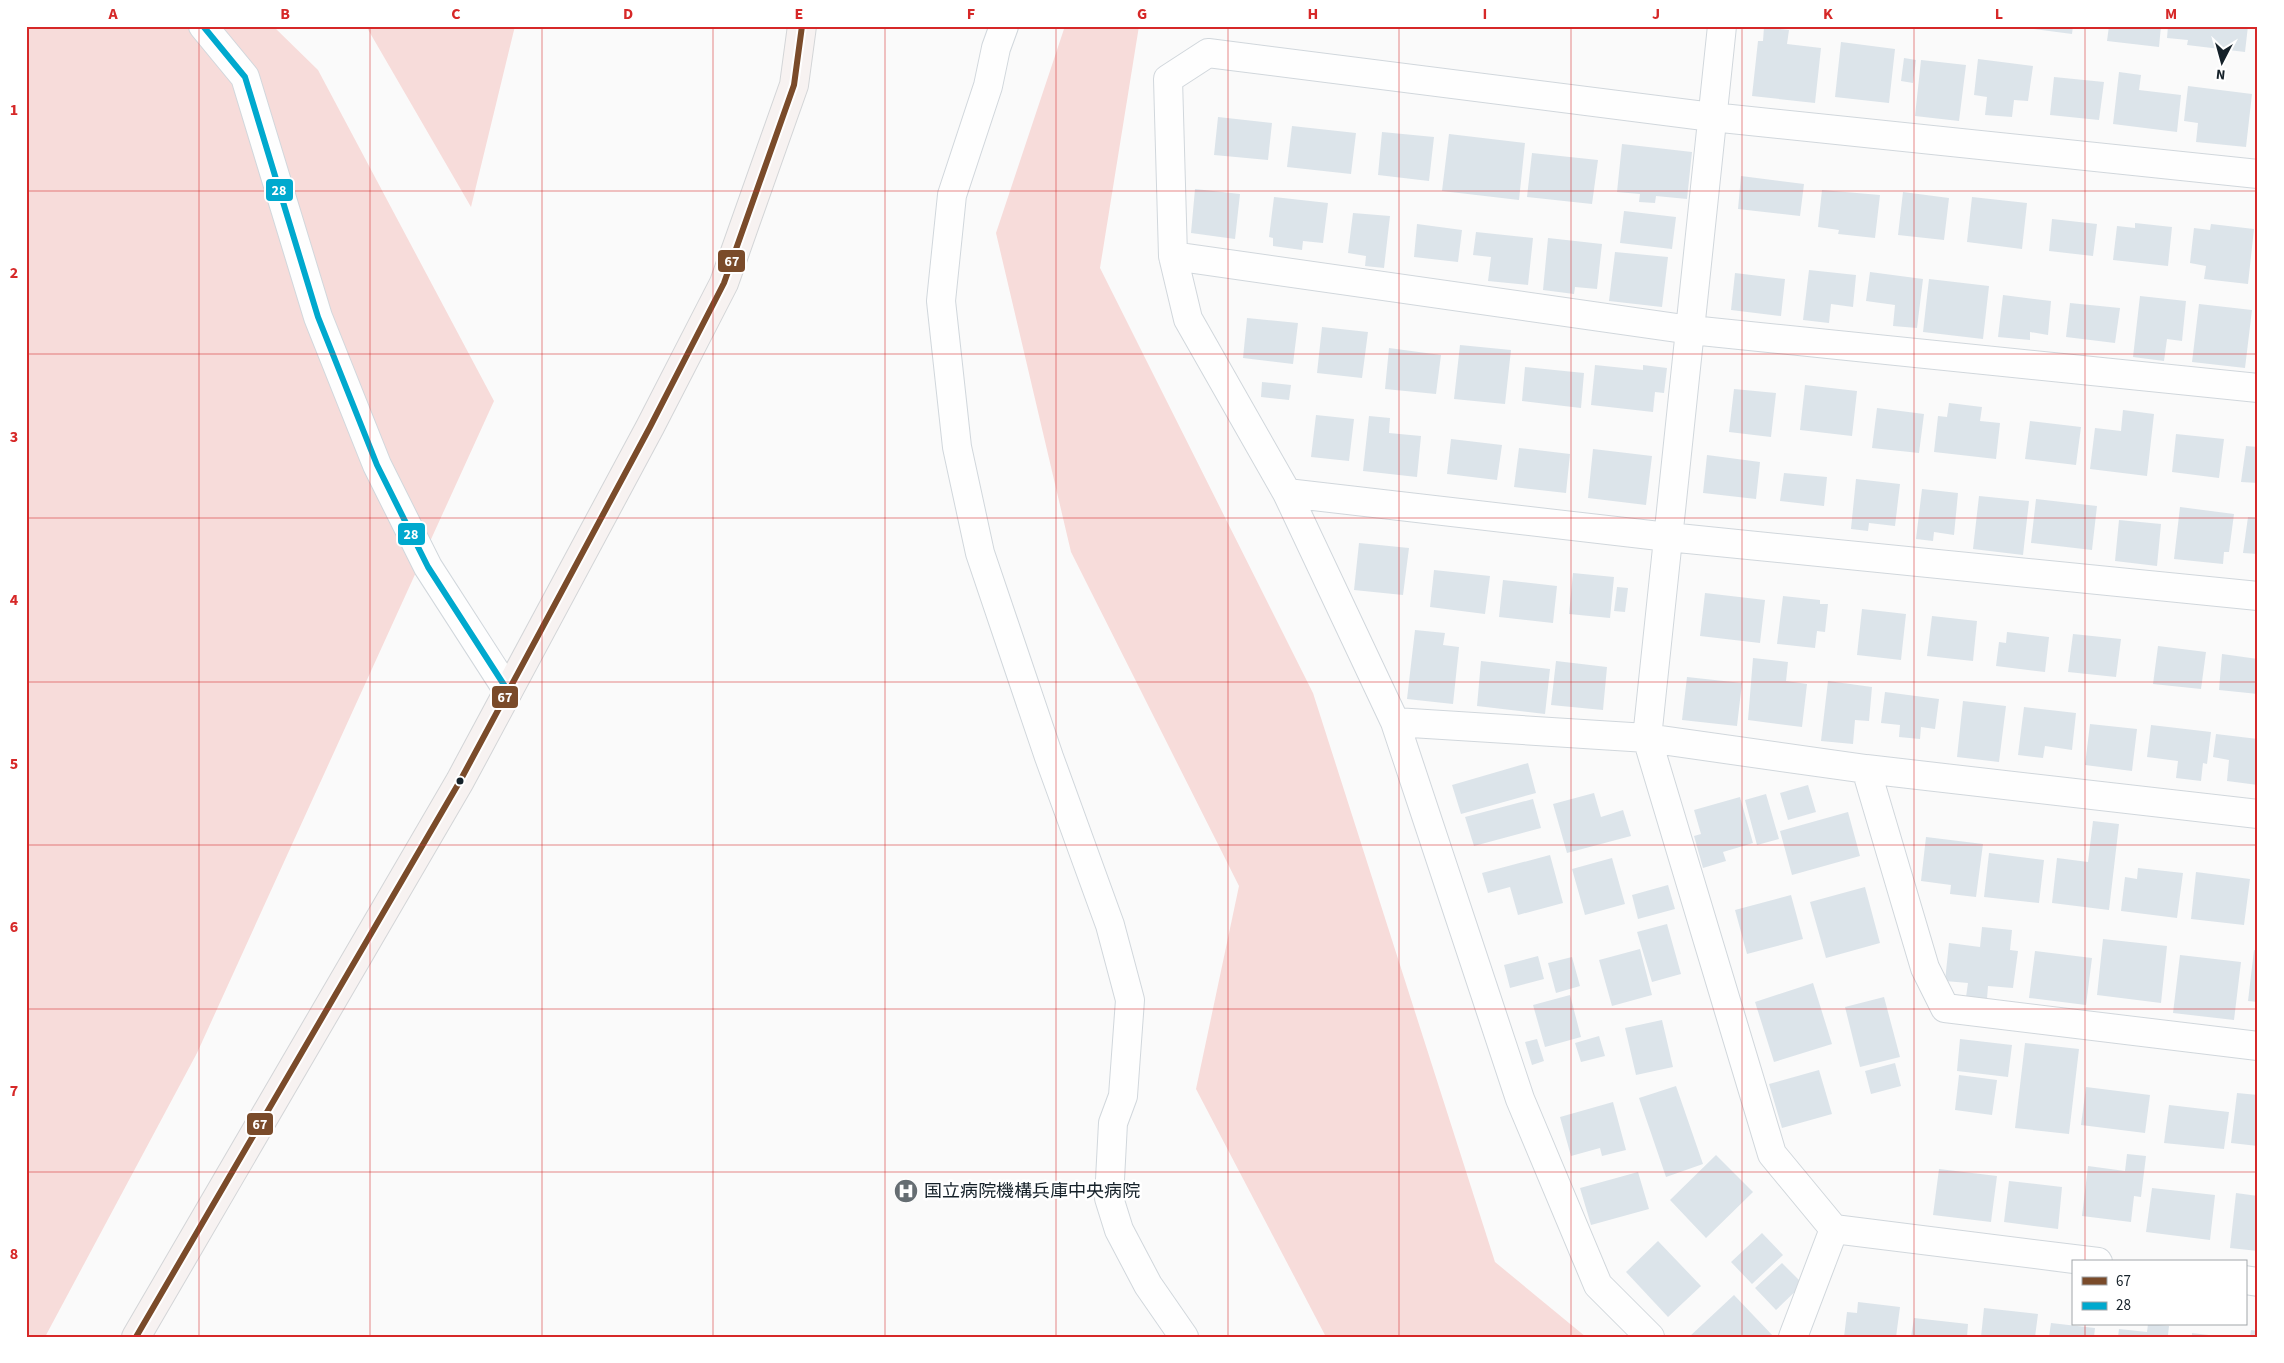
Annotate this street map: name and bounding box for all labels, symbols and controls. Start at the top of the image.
text: A [107,3,118,25]
text: B [280,3,290,25]
text: C [451,3,461,25]
text: D [623,3,633,25]
text: E [795,3,803,25]
text: F [967,3,975,25]
text: G [1137,3,1147,25]
text: H [1308,3,1318,25]
text: I [1483,3,1487,25]
text: J [1652,3,1660,25]
text: K [1823,3,1833,25]
text: L [1995,3,2003,25]
text: M [2165,3,2177,25]
north arrow [2196,38,2246,88]
text: N [2215,64,2226,84]
text: 1 [10,99,18,121]
line badge: 28 [265,178,294,202]
text: 28 [272,181,286,201]
line badge: 67 [717,249,746,273]
text: 67 [725,252,739,272]
text: 2 [10,262,18,284]
text: 3 [10,426,18,448]
line badge: 28 [397,522,426,546]
text: 28 [404,525,418,545]
text: 4 [10,589,19,611]
line badge: 67 [491,685,519,709]
text: 67 [498,688,512,708]
text: 5 [10,753,18,775]
unlabelled marker [455,776,465,786]
text: 6 [10,916,18,938]
text: 7 [10,1080,18,1102]
line badge: 67 [246,1112,274,1136]
text: 67 [253,1115,267,1135]
hospital icon: 国立病院機構兵庫中央病院 [893,1178,919,1204]
place label: 国立病院機構兵庫中央病院 [924,1179,1140,1204]
text: 8 [10,1243,18,1265]
legend [2072,1260,2246,1326]
text: 67 [2116,1271,2131,1292]
text: 28 [2116,1295,2131,1316]

